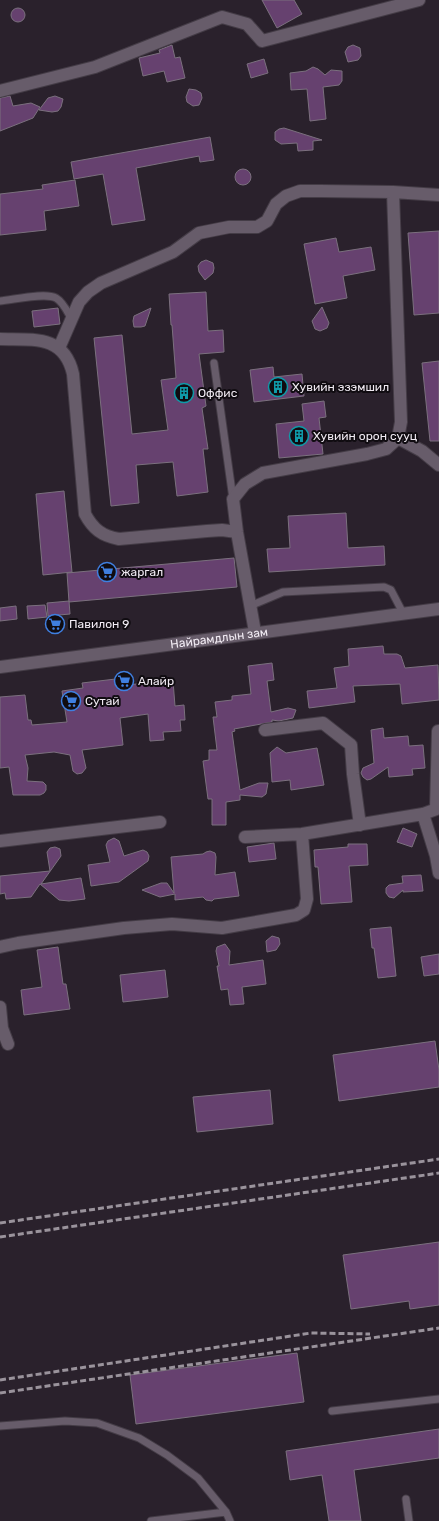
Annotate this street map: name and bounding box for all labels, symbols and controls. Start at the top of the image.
building icon: Хувийн эзэмшил [267,376,289,398]
place label: Хувийн эзэмшил [292,380,389,394]
building icon: Оффис [173,382,195,404]
place label: Оффис [198,386,238,400]
building icon: Хувийн орон сууц [288,425,310,447]
place label: Хувийн орон сууц [313,429,418,443]
supermarket icon: жаргал [96,561,118,583]
place label: жаргал [121,565,163,579]
supermarket icon: Павилон 9 [44,613,66,635]
place label: Павилон 9 [69,617,129,631]
street label: Найрамдлын зам [169,625,269,651]
supermarket icon: Алайр [113,670,135,692]
place label: Алайр [138,674,174,688]
supermarket icon: Сутай [60,690,82,712]
place label: Сутай [85,694,120,708]

